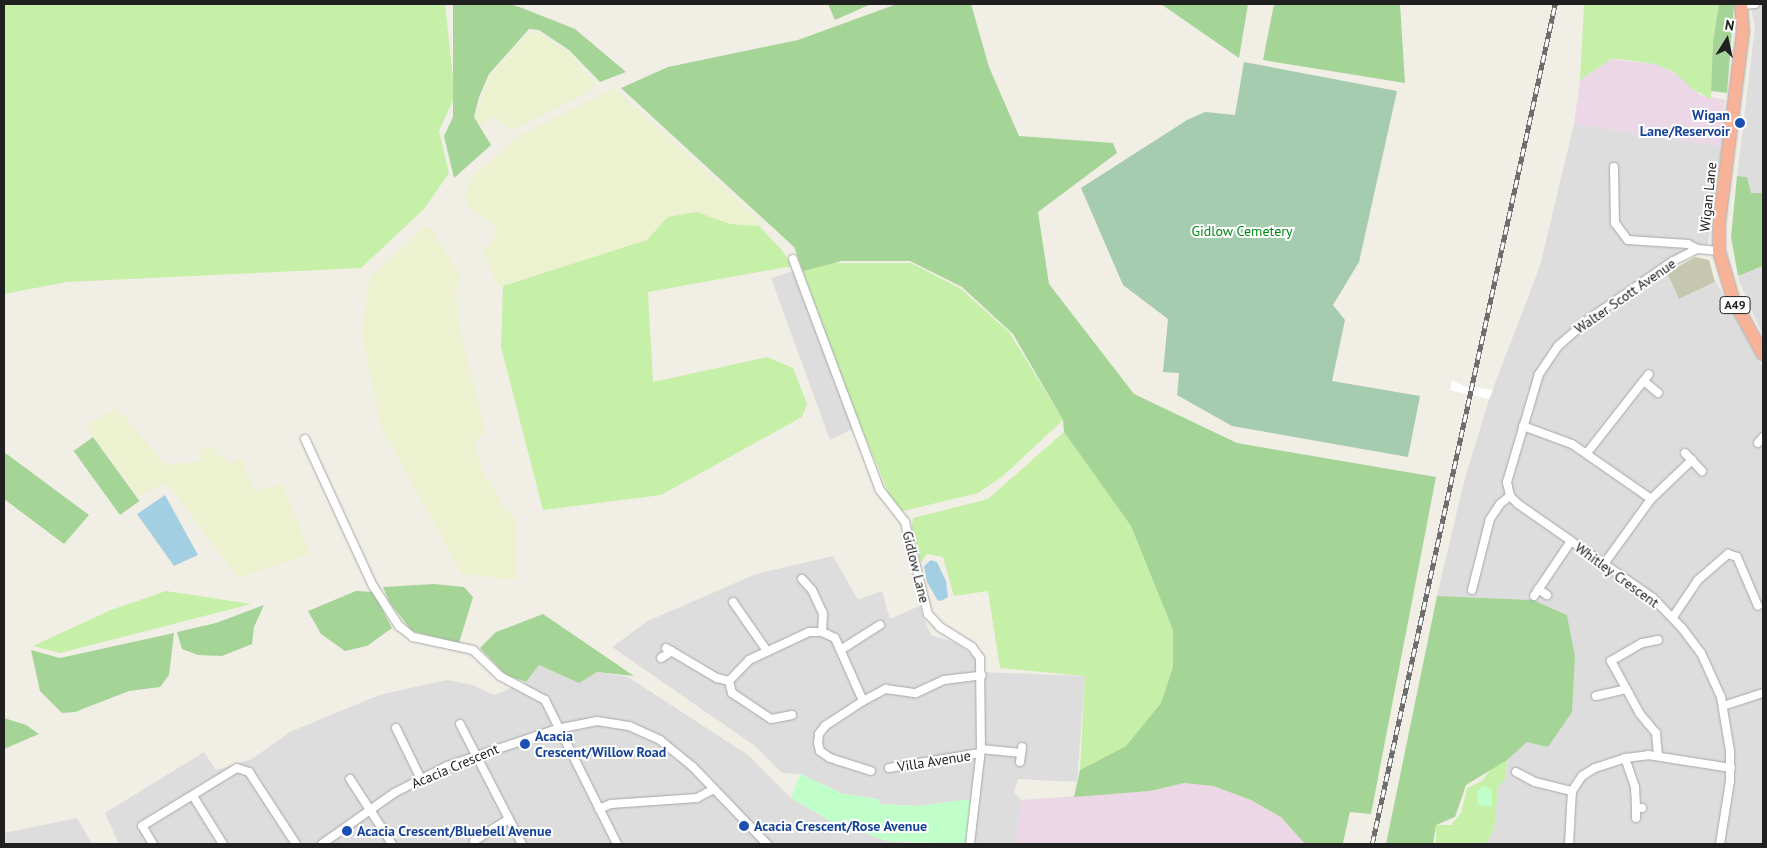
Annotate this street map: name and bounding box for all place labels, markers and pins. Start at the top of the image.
place label: Wigan Lane/Reservoir [1640,107,1730,140]
marker: Wigan Lane/Reservoir [1734,117,1746,129]
place label: Acacia Crescent/Willow Road [535,728,667,760]
marker: Acacia Crescent/Willow Road [519,738,531,750]
place label: Acacia Crescent/Rose Avenue [754,818,928,834]
marker: Acacia Crescent/Rose Avenue [738,820,750,832]
place label: Acacia Crescent/Bluebell Avenue [357,823,552,839]
marker: Acacia Crescent/Bluebell Avenue [341,825,353,837]

